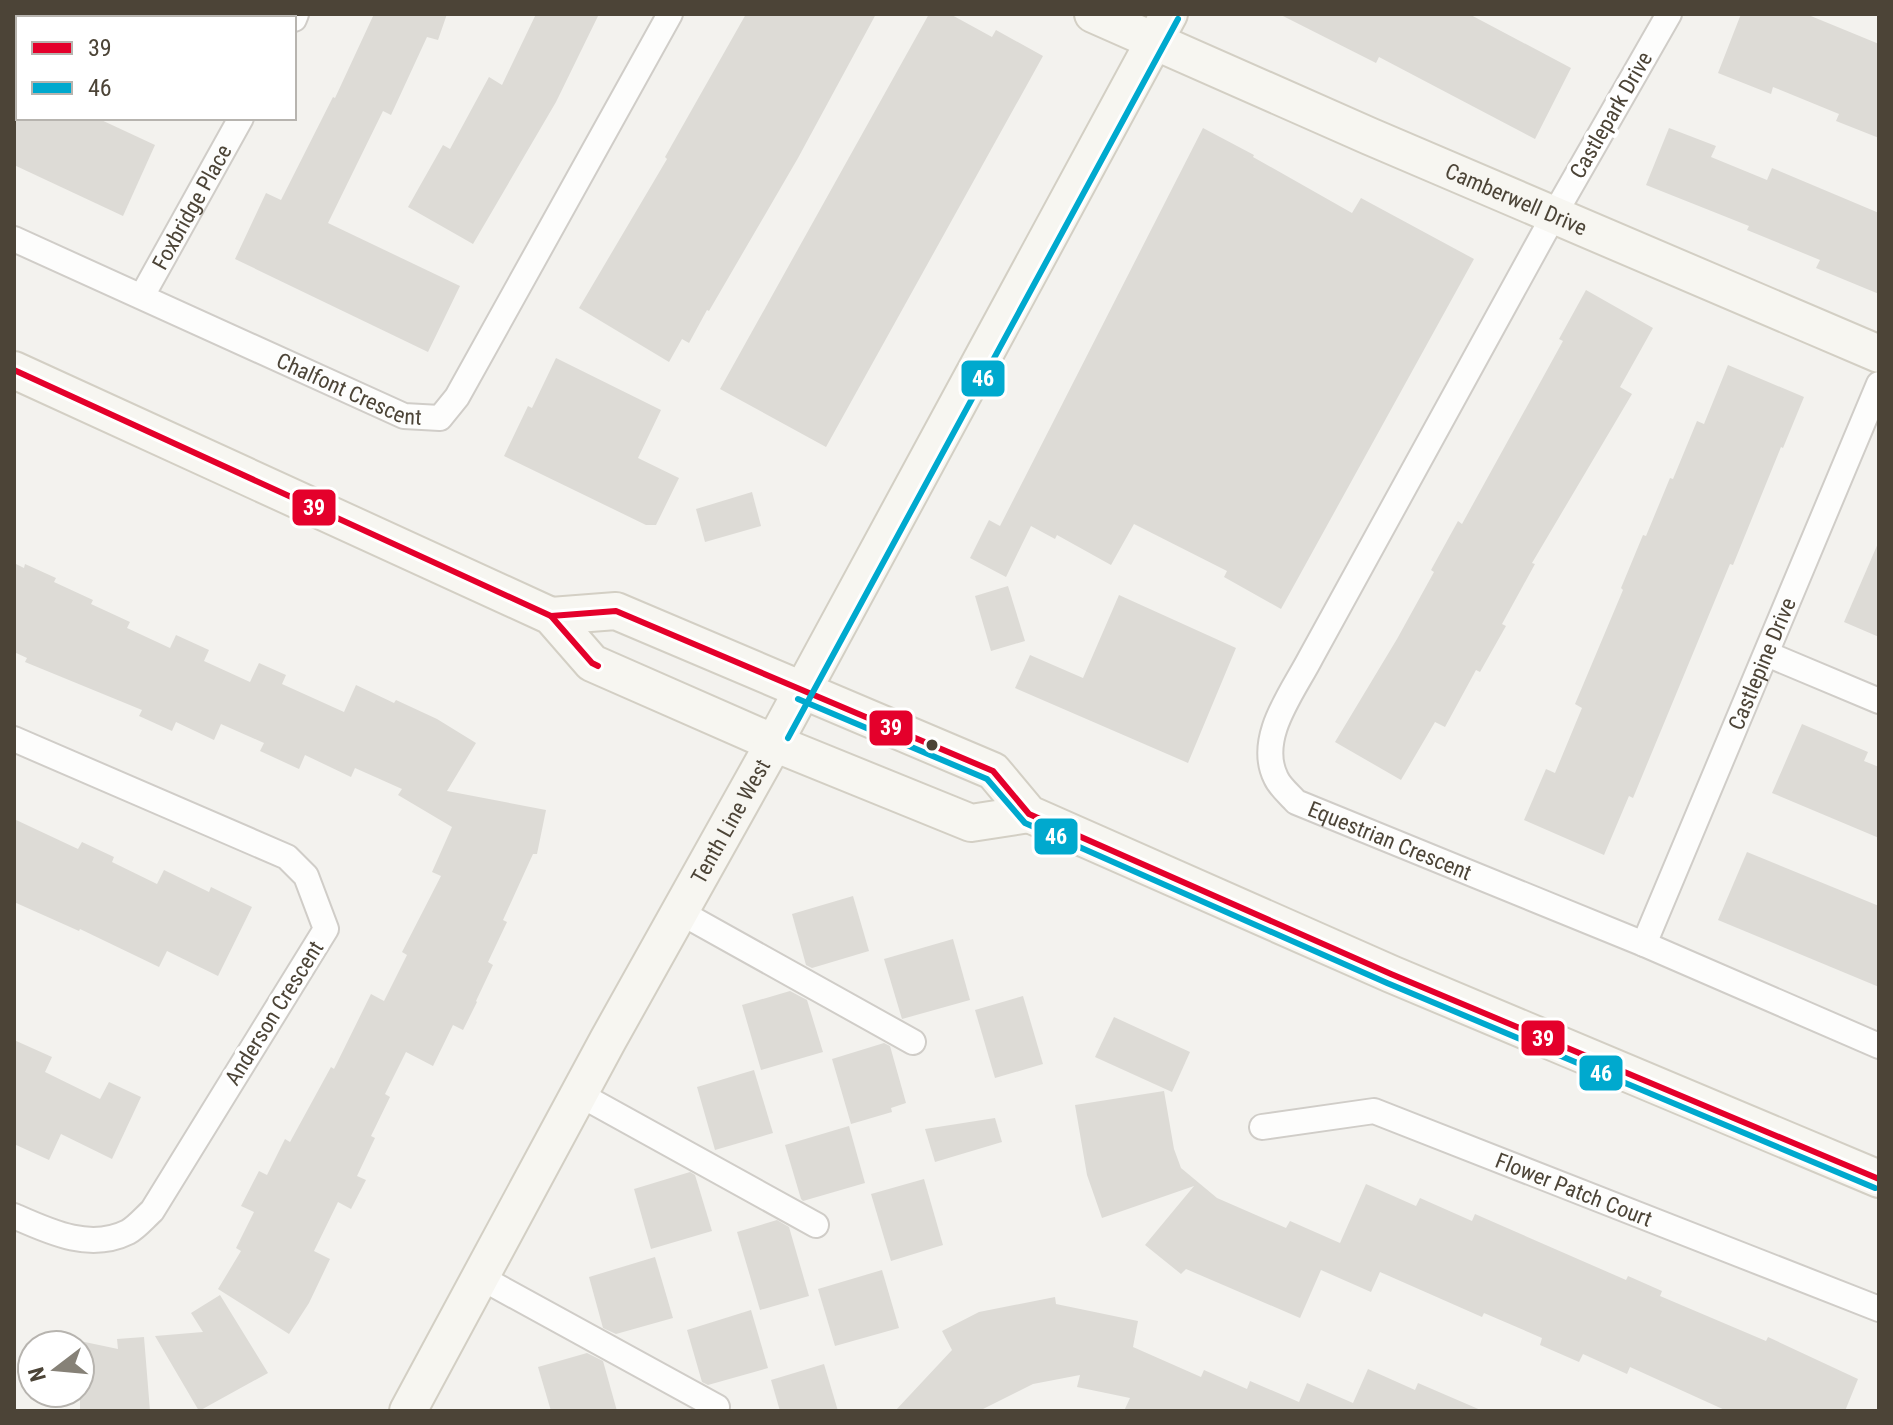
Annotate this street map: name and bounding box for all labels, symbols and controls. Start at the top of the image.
legend [16,16,296,120]
text: 39 [88,34,112,62]
street label: Castlepark Drive [1565,47,1657,183]
text: 46 [88,74,112,102]
street label: Foxbridge Place [147,140,236,274]
street label: Camberwell Drive [1442,158,1591,240]
street label: Chalfont Crescent [273,347,422,429]
line badge: 46 [960,359,1006,398]
text: 46 [972,366,994,391]
line badge: 39 [291,488,337,527]
text: 39 [303,495,325,520]
street label: Castlepine Drive [1723,594,1800,733]
line badge: 39 [868,709,914,747]
text: 39 [880,715,902,740]
unlabelled marker [924,737,940,753]
street label: Tenth Line West [686,755,775,888]
street label: Equestrian Crescent [1304,796,1475,885]
line badge: 46 [1033,817,1079,856]
text: 46 [1045,824,1067,849]
street label: Anderson Crescent [220,936,328,1090]
line badge: 39 [1520,1019,1566,1057]
text: 39 [1532,1026,1554,1051]
line badge: 46 [1578,1054,1624,1092]
text: 46 [1590,1061,1612,1086]
street label: Flower Patch Court [1492,1147,1656,1231]
north arrow [16,1329,96,1409]
text: N [23,1364,51,1384]

